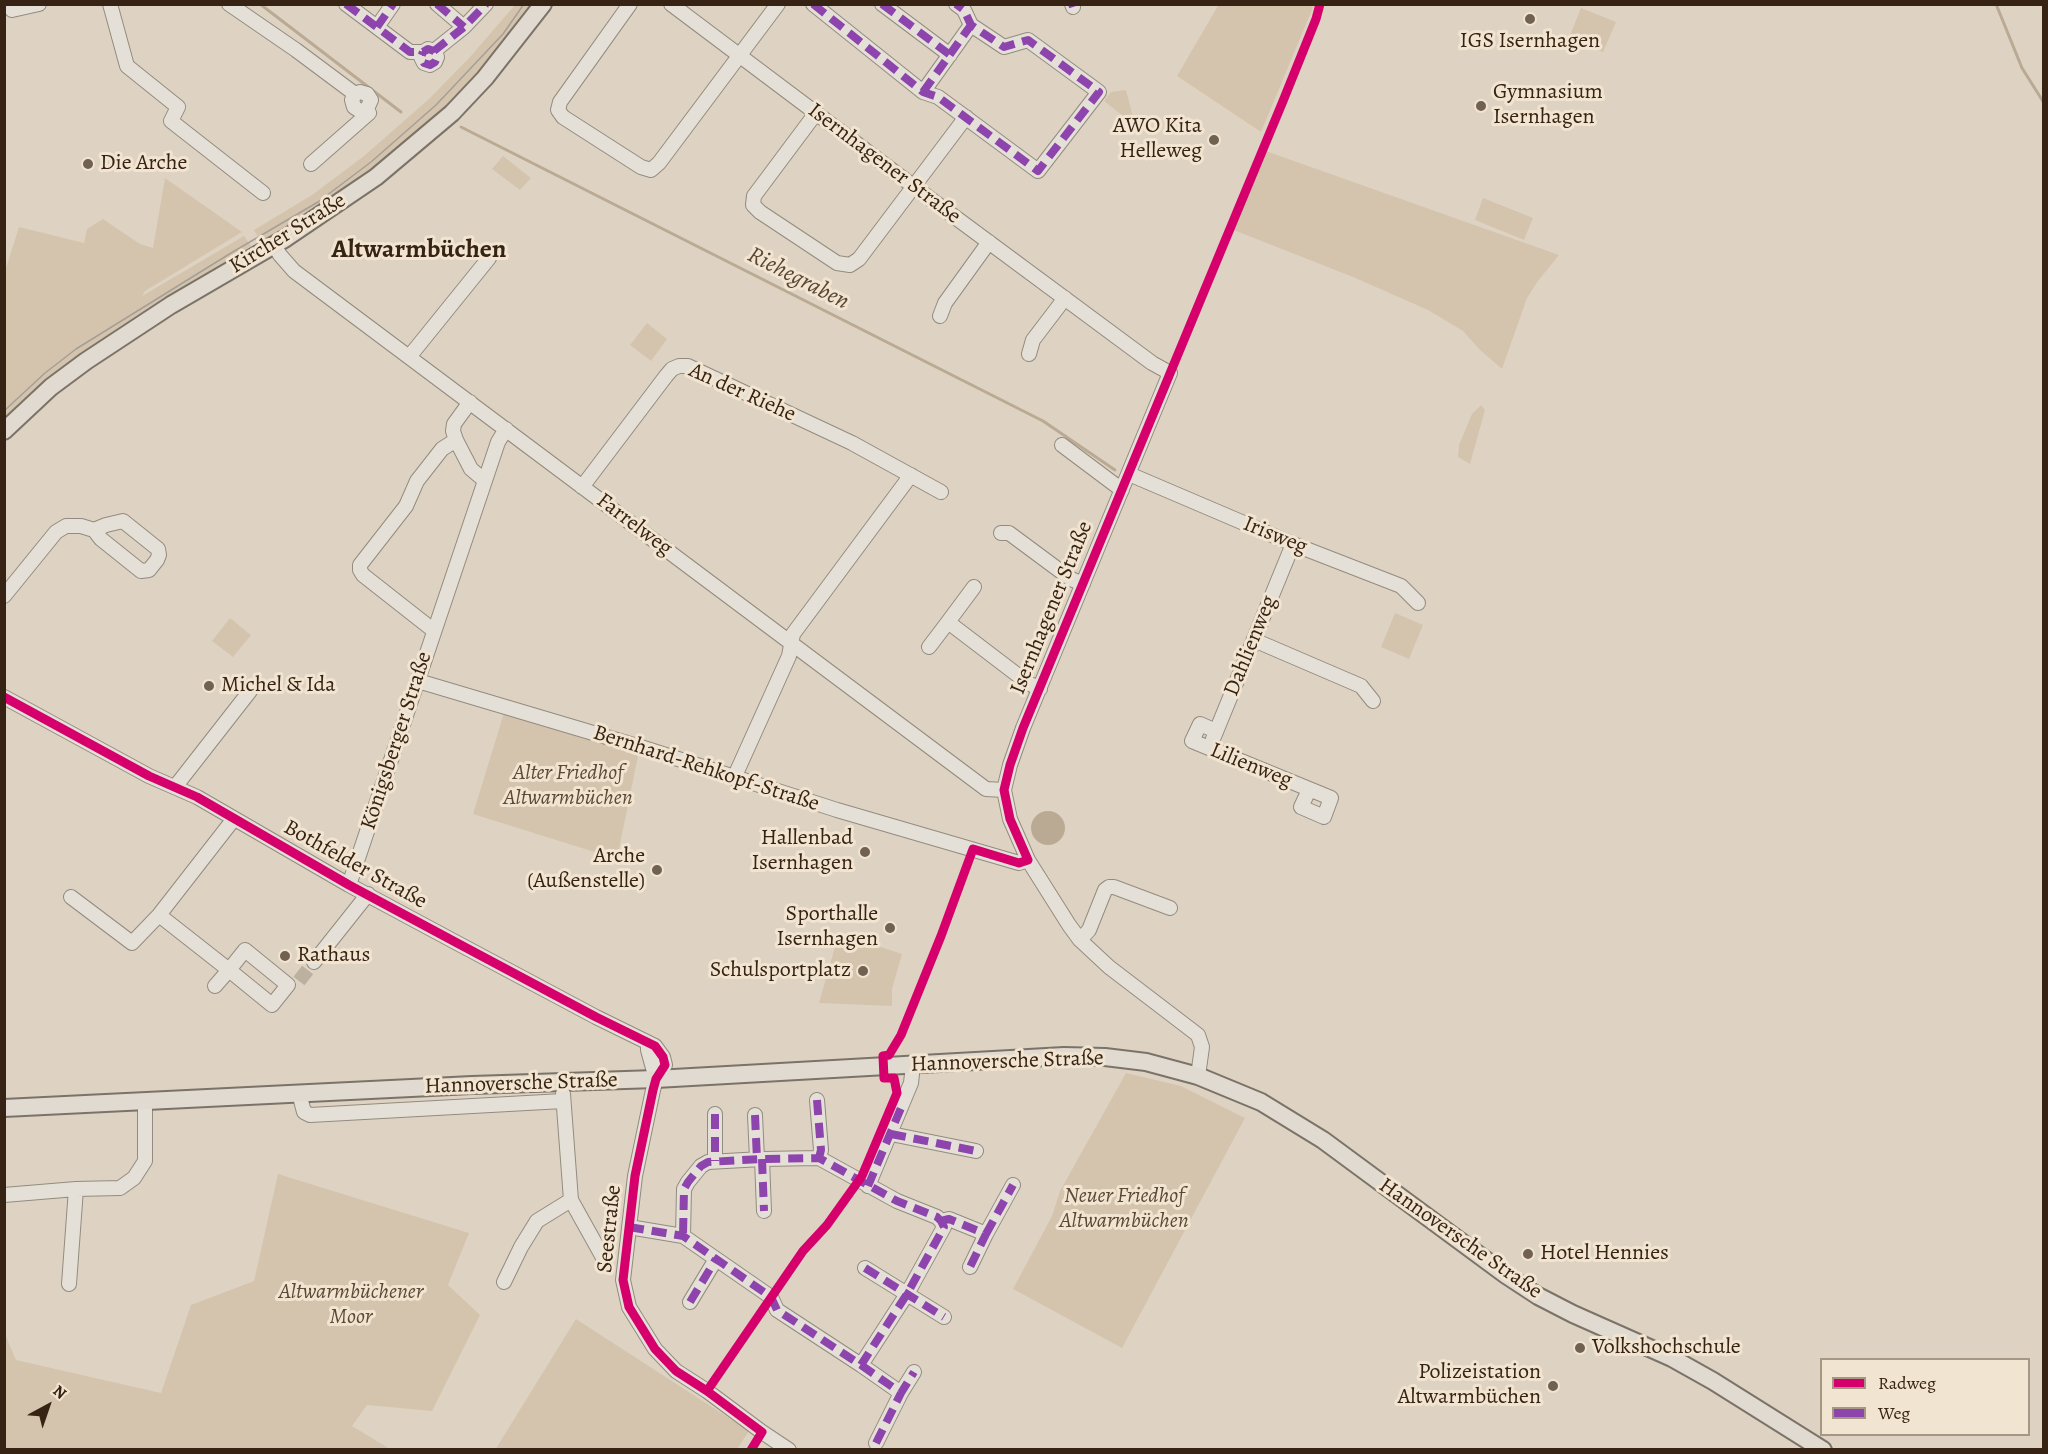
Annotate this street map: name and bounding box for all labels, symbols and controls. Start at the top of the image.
marker: IGS Isernhagen [1523,12,1537,26]
place label: IGS Isernhagen [1460,29,1600,55]
place label: Gymnasium Isernhagen [1493,80,1603,132]
street label: Isernhagener Straße [802,98,966,230]
marker: Gymnasium Isernhagen [1474,99,1488,113]
place label: AWO Kita Helleweg [1113,114,1202,166]
marker: AWO Kita Helleweg [1207,133,1221,147]
place label: Die Arche [100,151,187,177]
marker: Die Arche [81,157,95,171]
street label: Kircher Straße [225,188,351,280]
district label: Altwarmbüchen [332,235,506,267]
water label: Riehegraben [742,241,854,317]
street label: An der Riehe [684,358,800,428]
street label: Farrelweg [591,488,677,562]
street label: Irisweg [1239,511,1311,561]
street label: Isernhagener Straße [1005,518,1099,698]
street label: Dahlienweg [1219,592,1283,700]
street label: Königsberger Straße [356,649,438,833]
place label: Michel & Ida [221,673,336,699]
marker: Michel & Ida [202,679,216,693]
street label: Bernhard-Rehkopf-Straße [590,720,822,818]
street label: Lilienweg [1206,738,1296,794]
park label: Alter Friedhof Altwarmbüchen [503,761,633,812]
street label: Bothfelder Straße [279,815,431,915]
place label: Hallenbad Isernhagen [751,826,853,878]
place label: Arche (Außenstelle) [527,844,645,896]
marker: Hallenbad Isernhagen [858,845,872,859]
marker: Arche (Außenstelle) [650,863,664,877]
place label: Sporthalle Isernhagen [776,902,878,954]
marker: Sporthalle Isernhagen [883,921,897,935]
place label: Rathaus [297,943,370,969]
marker: Rathaus [278,949,292,963]
place label: Schulsportplatz [710,958,851,984]
marker: Schulsportplatz [856,964,870,978]
street label: Hannoversche Straße [910,1045,1104,1079]
street label: Hannoversche Straße [424,1067,618,1101]
street label: Hannoversche Straße [1373,1173,1547,1305]
street label: Seestraße [592,1184,628,1274]
park label: Neuer Friedhof Altwarmbüchen [1059,1184,1189,1236]
place label: Hotel Hennies [1540,1241,1669,1267]
marker: Hotel Hennies [1521,1247,1535,1261]
park label: Altwarmbüchener Moor [279,1280,423,1332]
place label: Volkshochschule [1592,1335,1741,1361]
marker: Volkshochschule [1573,1341,1587,1355]
legend [1820,1358,2030,1436]
place label: Polizeistation Altwarmbüchen [1398,1360,1541,1412]
text: Radweg [1878,1371,1936,1395]
north arrow [18,1376,78,1436]
marker: Polizeistation Altwarmbüchen [1546,1379,1560,1393]
text: N [48,1380,71,1404]
text: Weg [1878,1401,1910,1425]

